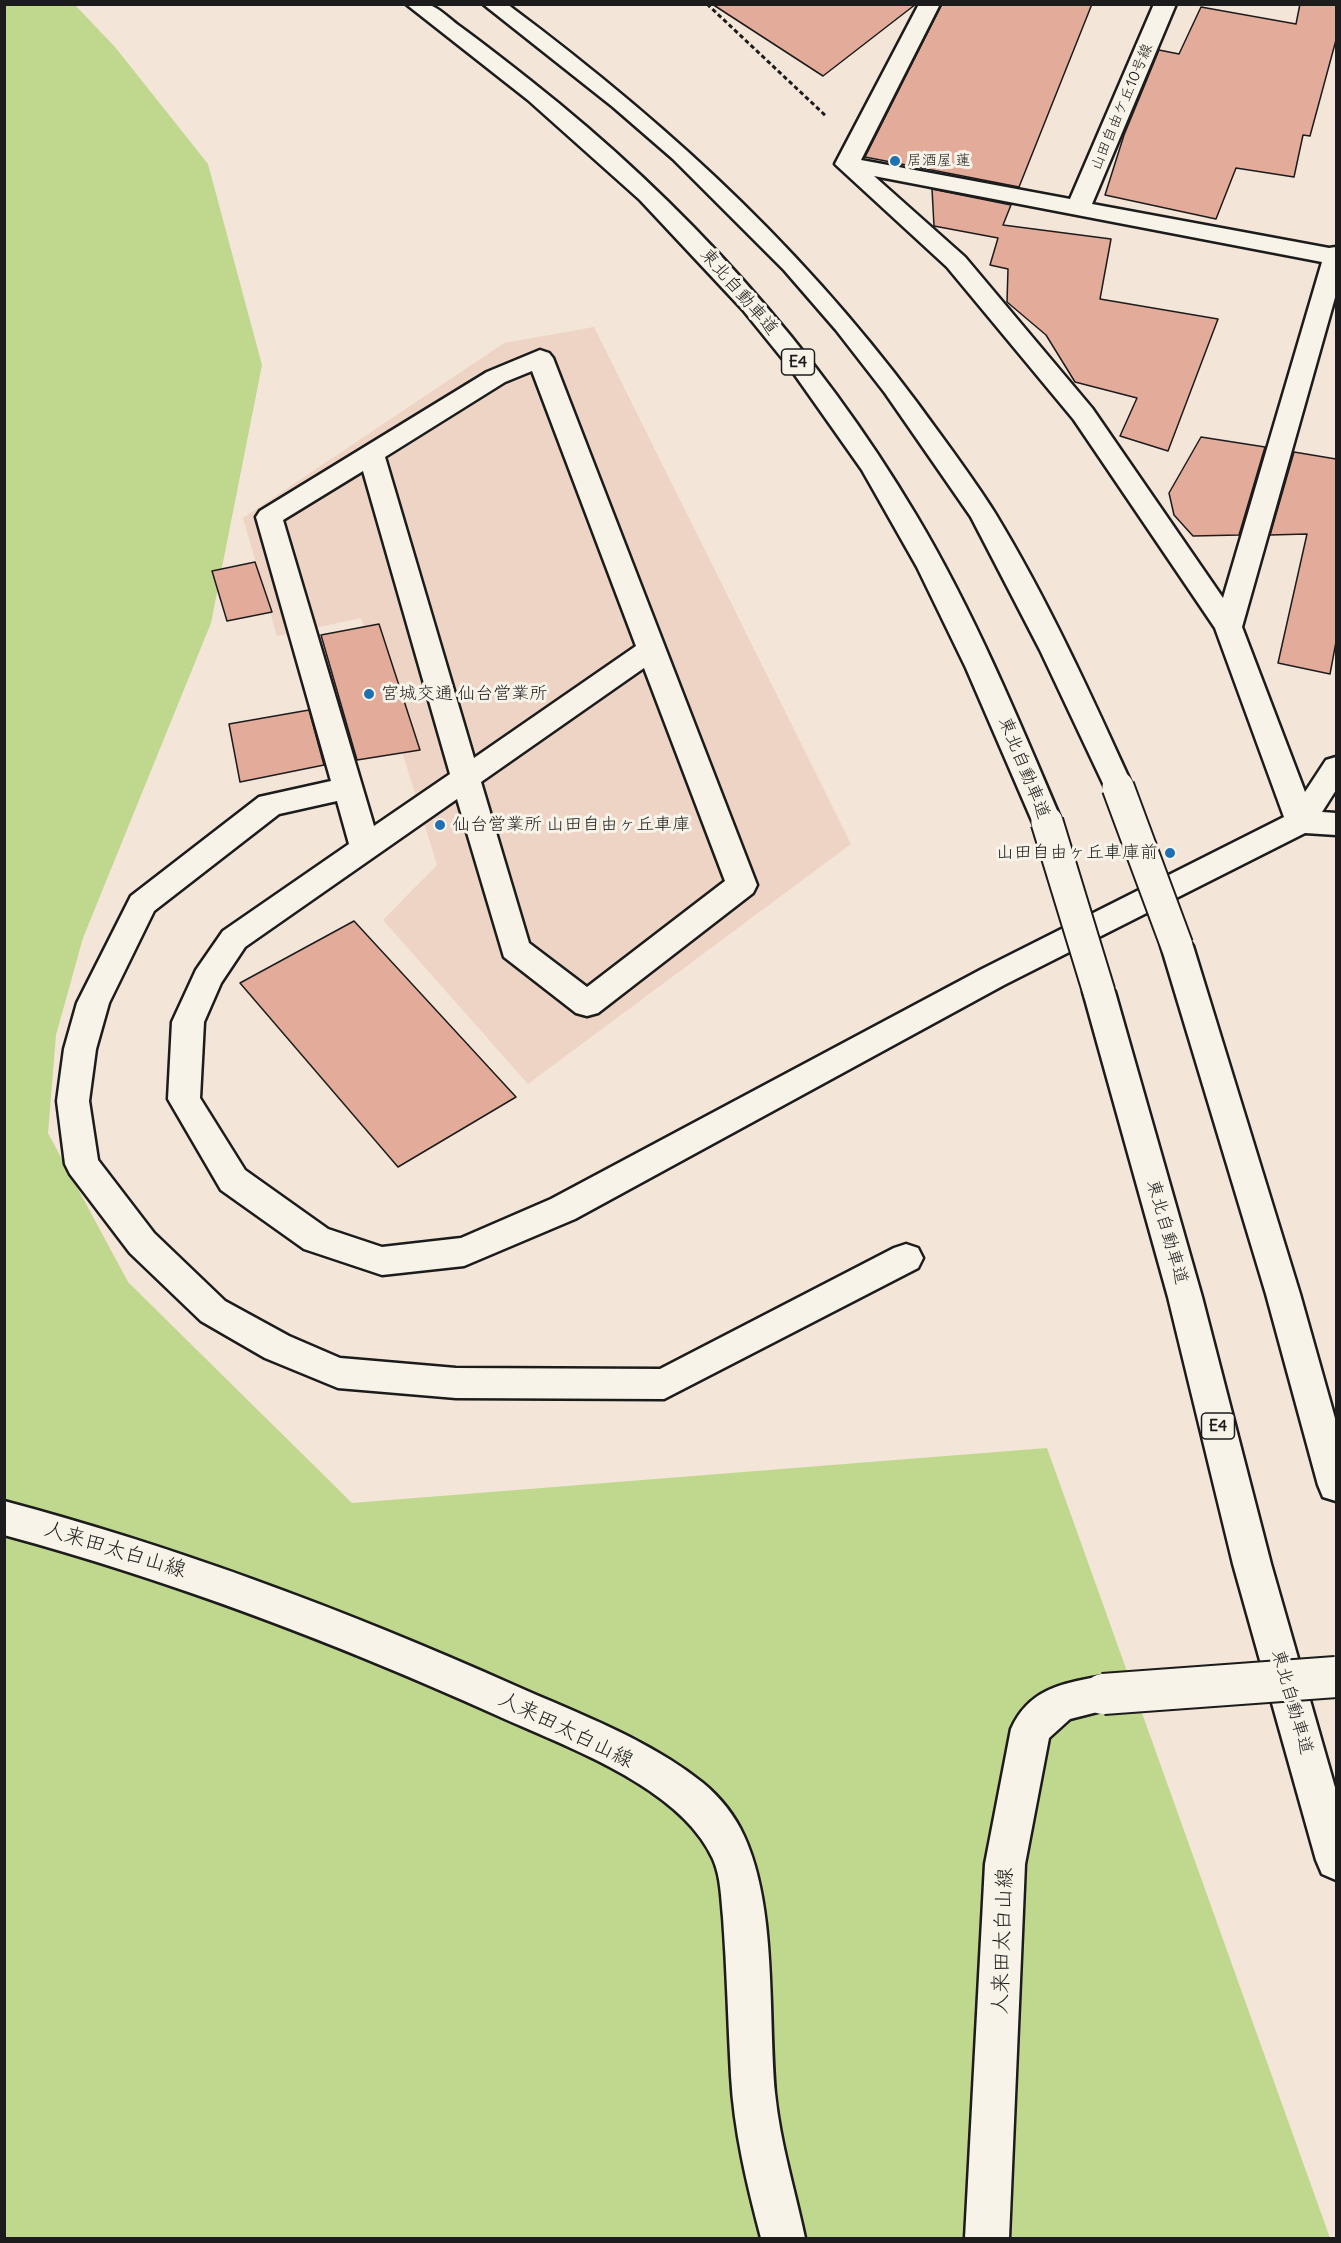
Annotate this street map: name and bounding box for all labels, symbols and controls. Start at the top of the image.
street label: 山田自由ケ丘10号線 [1087,41,1157,173]
place label: 居酒屋 蓮 [907,152,971,170]
marker: 居酒屋 蓮 [888,154,902,168]
street label: 東北自動車道 [695,244,783,340]
road number: E4 [782,349,814,375]
place label: 宮城交通 仙台営業所 [381,683,547,705]
marker: 宮城交通 仙台営業所 [362,687,376,701]
street label: 東北自動車道 [994,714,1054,822]
place label: 仙台営業所 山田自由ヶ丘車庫 [452,814,690,836]
marker: 仙台営業所 山田自由ヶ丘車庫 [433,818,447,832]
place label: 山田自由ヶ丘車庫前 [996,842,1158,864]
marker: 山田自由ヶ丘車庫前 [1163,846,1177,860]
street label: 東北自動車道 [1142,1177,1192,1287]
road number: E4 [1202,1413,1234,1439]
street label: 人来田太白山線 [41,1516,189,1584]
street label: 東北自動車道 [1267,1647,1317,1757]
street label: 人来田太白山線 [494,1686,638,1774]
street label: 人来田太白山線 [988,1867,1018,2015]

